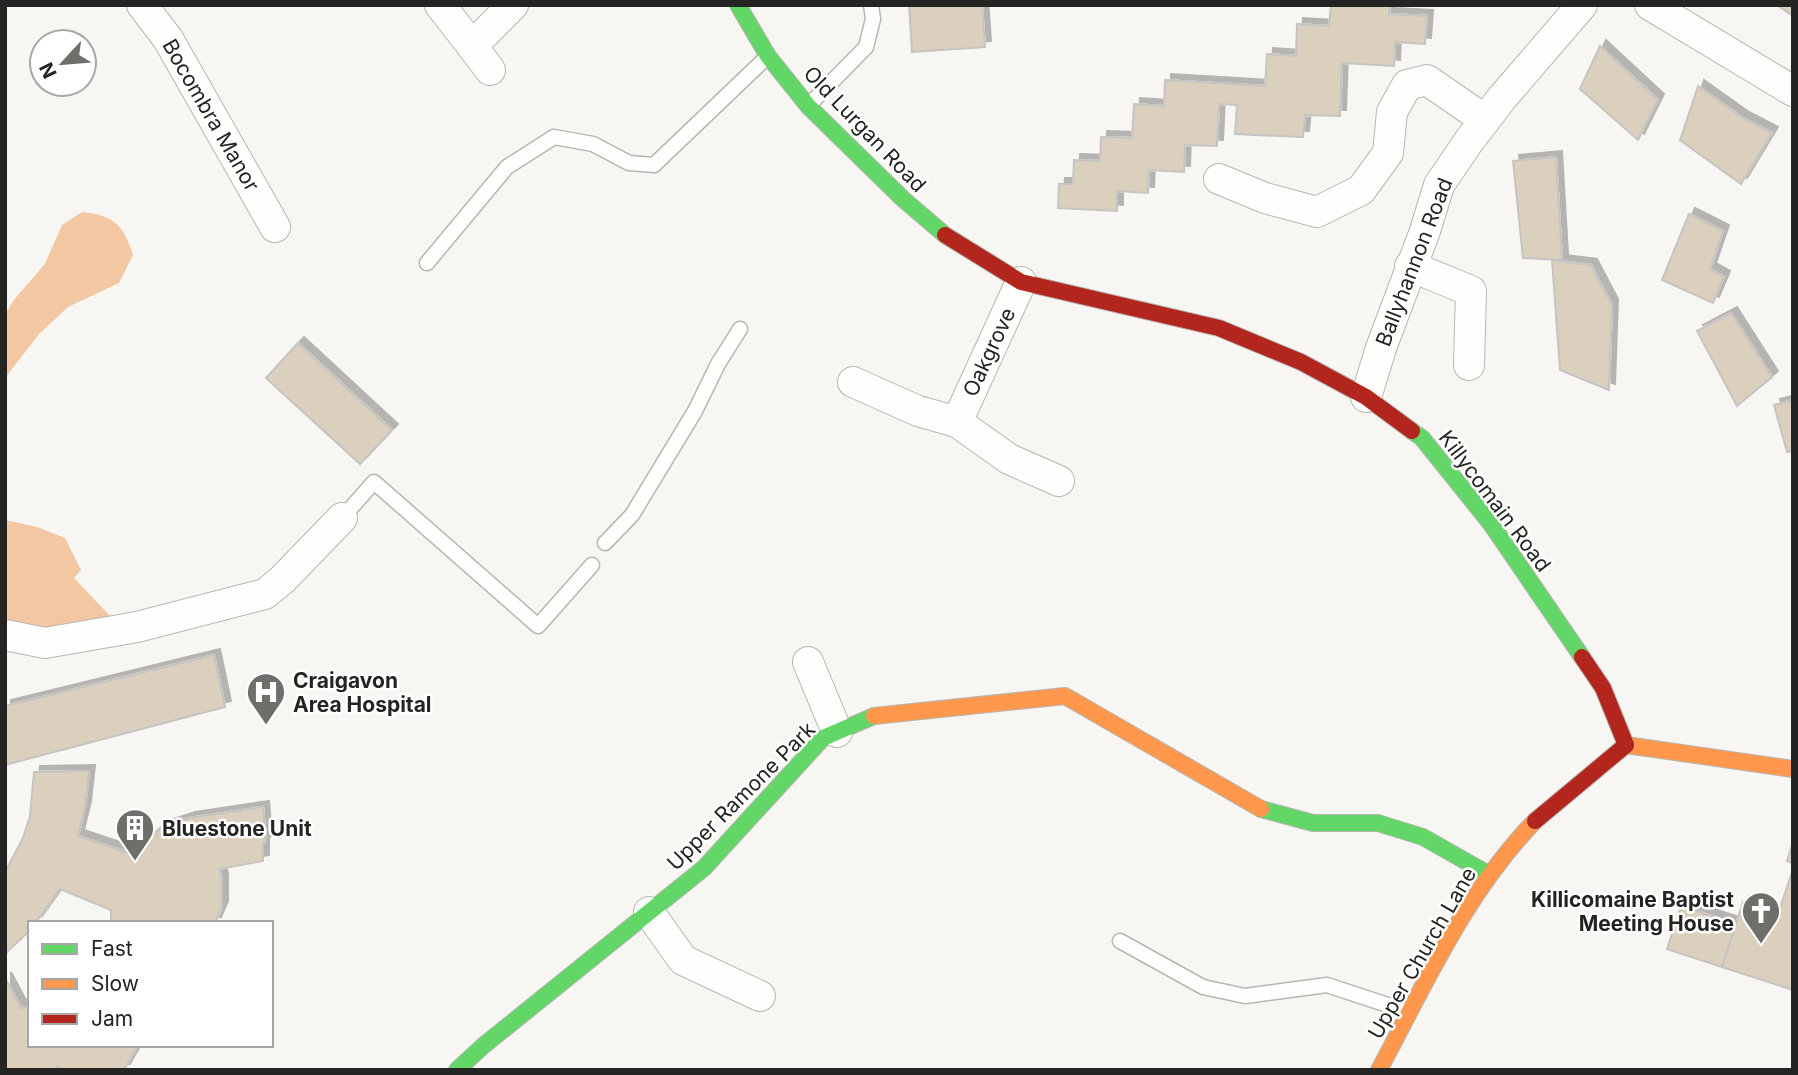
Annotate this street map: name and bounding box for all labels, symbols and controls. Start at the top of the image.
north arrow [28,28,98,98]
street label: Bocombra Manor [157,35,265,196]
text: N [35,59,62,82]
street label: Old Lurgan Road [799,61,931,197]
street label: Ballyhannon Road [1370,174,1458,350]
street label: Oakgrove [958,304,1020,400]
street label: Killycomain Road [1434,426,1556,576]
place label: Craigavon Area Hospital [293,668,432,717]
hospital icon: Craigavon Area Hospital [245,671,287,726]
street label: Upper Ramone Park [662,716,821,875]
building icon: Bluestone Unit [114,807,156,862]
place label: Bluestone Unit [162,816,312,841]
street label: Upper Church Lane [1363,863,1481,1043]
place label: Killicomaine Baptist Meeting House [1531,887,1734,936]
church icon: Killicomaine Baptist Meeting House [1740,890,1782,945]
legend [28,921,273,1047]
text: Fast [91,936,133,961]
text: Slow [91,971,139,996]
text: Jam [91,1006,133,1031]

